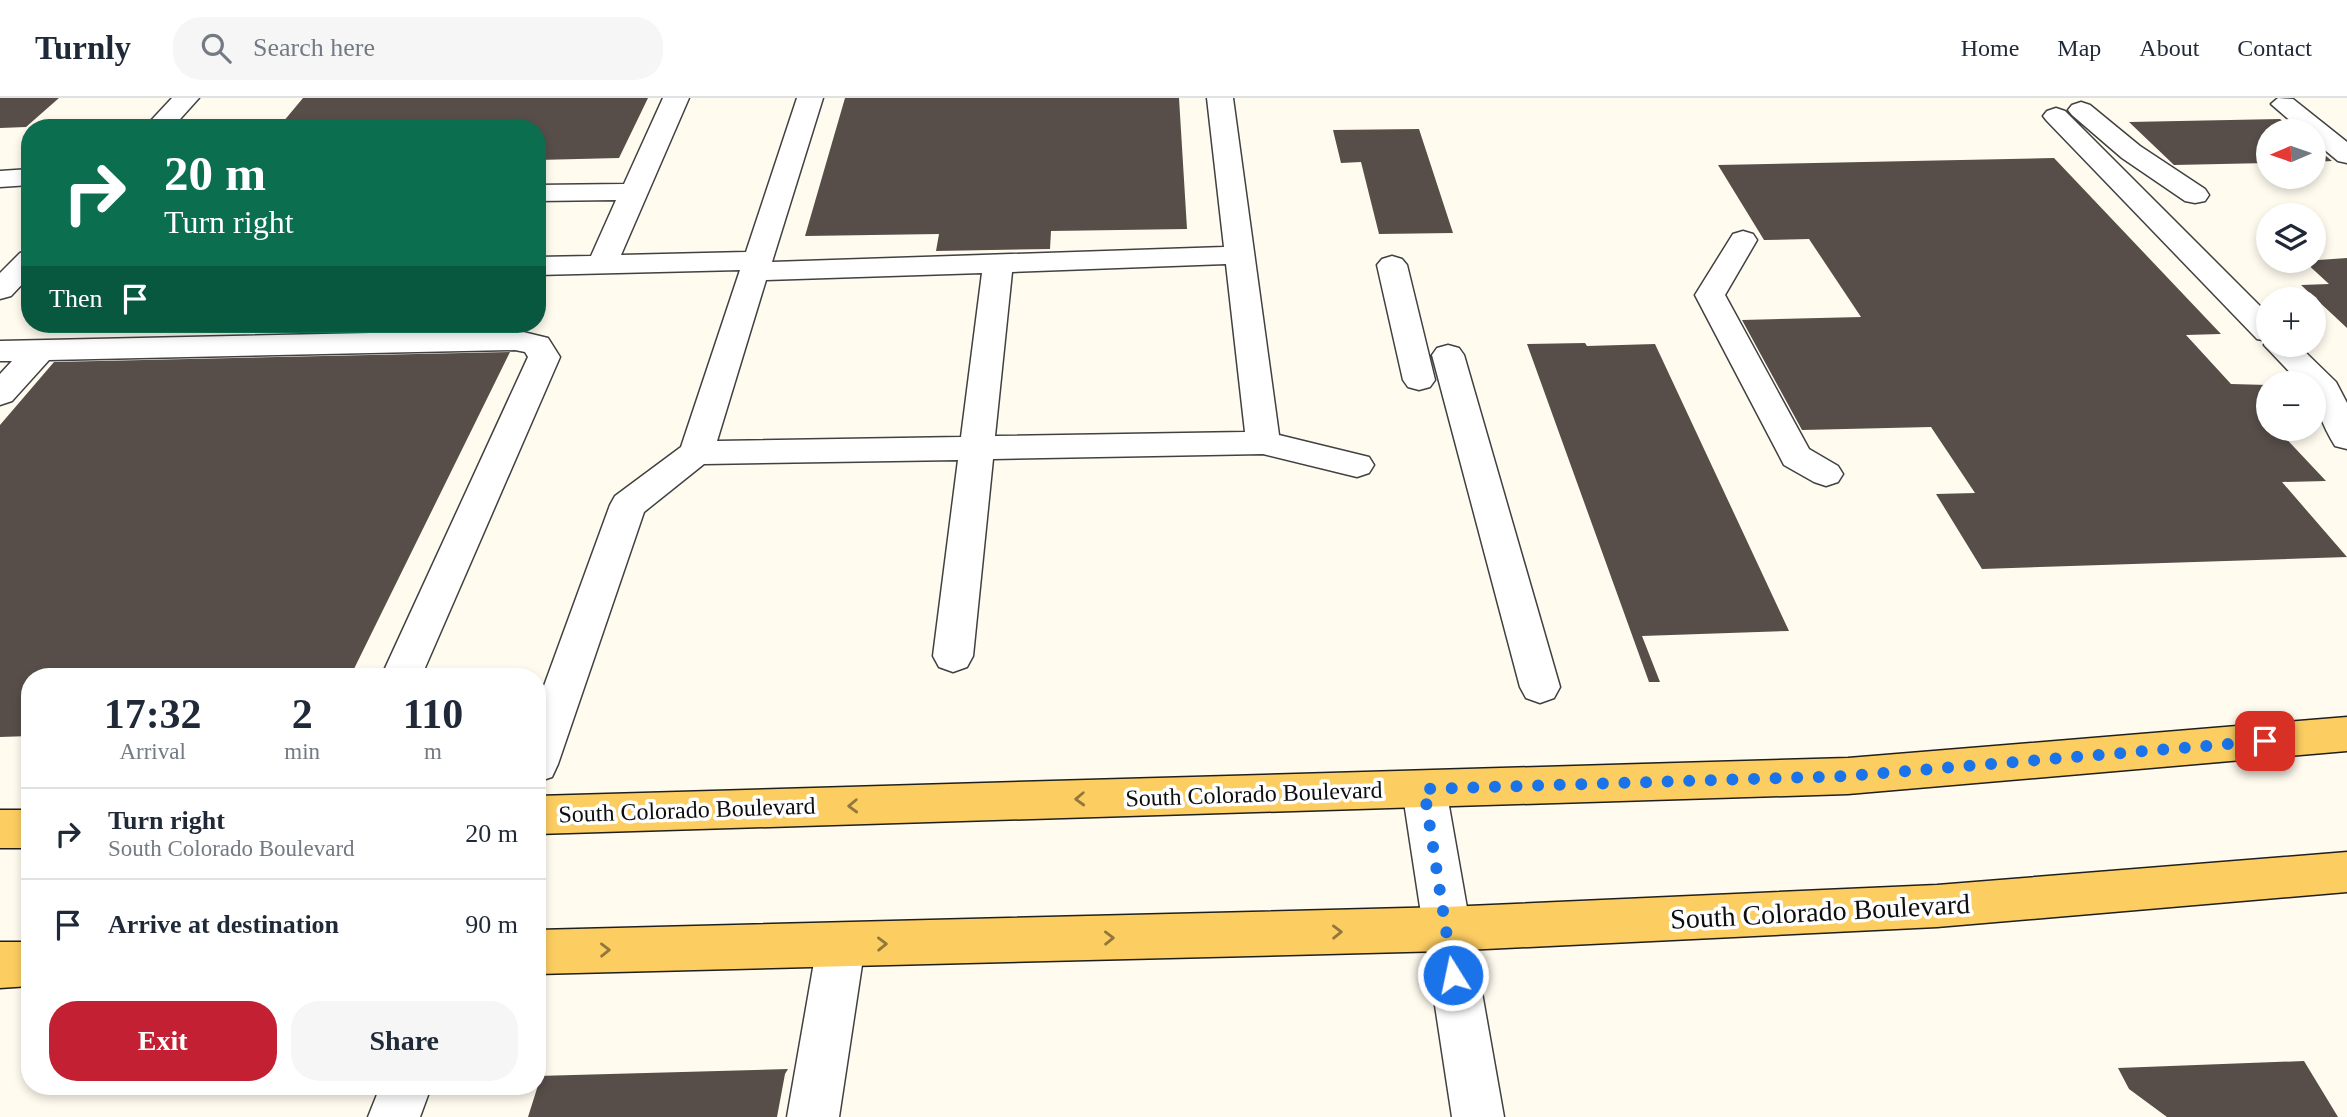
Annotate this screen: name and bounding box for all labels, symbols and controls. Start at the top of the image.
search box [173,17,663,80]
icon: search [197,29,235,67]
text: Turnly [35,30,131,66]
text: Search here [253,33,375,62]
text: Home [1961,35,2019,61]
text: Map [2057,35,2101,61]
text: About [2139,35,2199,61]
text: Contact [2237,35,2312,61]
north arrow [2256,119,2326,189]
map controls [2256,119,2326,441]
text: 20 m [164,146,266,201]
icon: right [49,147,140,238]
button: layers [2256,203,2326,273]
text: Turn right [164,204,294,240]
icon: arrive [116,280,154,318]
text: Then [49,284,102,313]
button: + [2256,287,2326,357]
button: − [2256,371,2326,441]
text: 17:32 [104,691,202,737]
text: 2 [292,691,313,737]
text: 110 [403,691,463,737]
pin [2235,711,2295,771]
icon: arrive [2246,722,2284,760]
text: Arrival [119,739,186,764]
text: min [284,739,320,764]
text: m [424,739,442,764]
street label: South Colorado Boulevard [1125,777,1383,811]
one-way arrow [1075,791,1085,807]
street label: South Colorado Boulevard [558,793,816,827]
one-way arrow [847,798,858,813]
text: Turn right [108,806,225,835]
icon: right [49,815,87,853]
text: 20 m [465,819,518,848]
text: South Colorado Boulevard [108,836,355,861]
street label: South Colorado Boulevard [1669,888,1971,935]
icon: arrive [49,906,87,944]
text: Arrive at destination [108,910,339,939]
text: 90 m [465,910,518,939]
one-way arrow [1332,924,1343,940]
one-way arrow [1105,930,1115,946]
one-way arrow [877,936,888,951]
position arrow [1416,938,1490,1012]
one-way arrow [600,943,611,958]
button: Exit [49,1001,277,1081]
button: Share [291,1001,518,1081]

